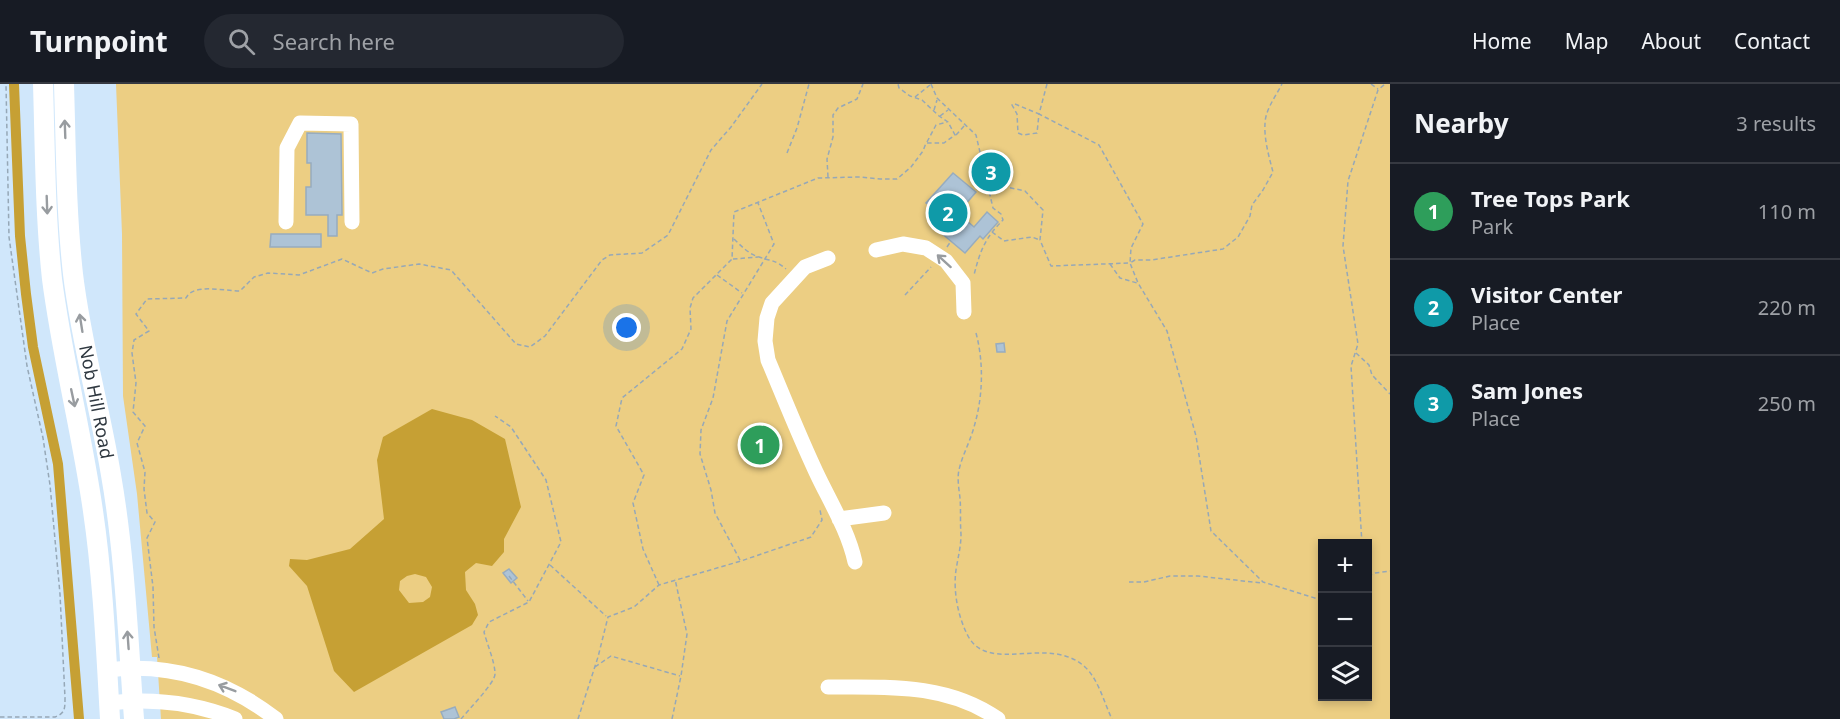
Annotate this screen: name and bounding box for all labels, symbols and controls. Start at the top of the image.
search box [204,14,624,68]
text: Turnpoint [30,22,168,60]
icon: search [225,25,258,58]
text: Search here [273,26,395,56]
text: Home [1472,27,1532,55]
text: Map [1565,27,1608,55]
text: About [1641,27,1701,55]
text: Contact [1734,27,1810,55]
text: Nearby [1414,105,1509,141]
text: 3 results [1736,110,1816,137]
one-way arrow [59,119,71,139]
pin: 3 [972,150,1010,194]
text: Tree Tops Park [1471,183,1630,213]
pin: 2 [928,190,968,236]
one-way arrow [41,195,52,215]
text: 1 [1428,198,1439,225]
text: 110 m [1758,198,1816,225]
text: Park [1471,213,1513,240]
one-way arrow [936,254,951,268]
text: Visitor Center [1471,279,1622,309]
text: 2 [1428,294,1439,321]
text: 220 m [1758,294,1816,321]
text: Place [1471,309,1520,336]
one-way arrow [75,313,86,333]
your location [612,313,641,342]
street label: Nob Hill Road [74,343,120,461]
text: Sam Jones [1471,375,1583,405]
one-way arrow [68,388,79,408]
text: 3 [1428,390,1439,417]
text: 250 m [1758,390,1816,417]
text: Place [1471,405,1520,432]
pin: 1 [740,422,780,468]
map controls [1318,539,1372,701]
button: + [1318,539,1372,593]
button: − [1318,593,1372,647]
one-way arrow [122,630,133,650]
button: layers [1318,647,1372,701]
one-way arrow [218,682,237,693]

